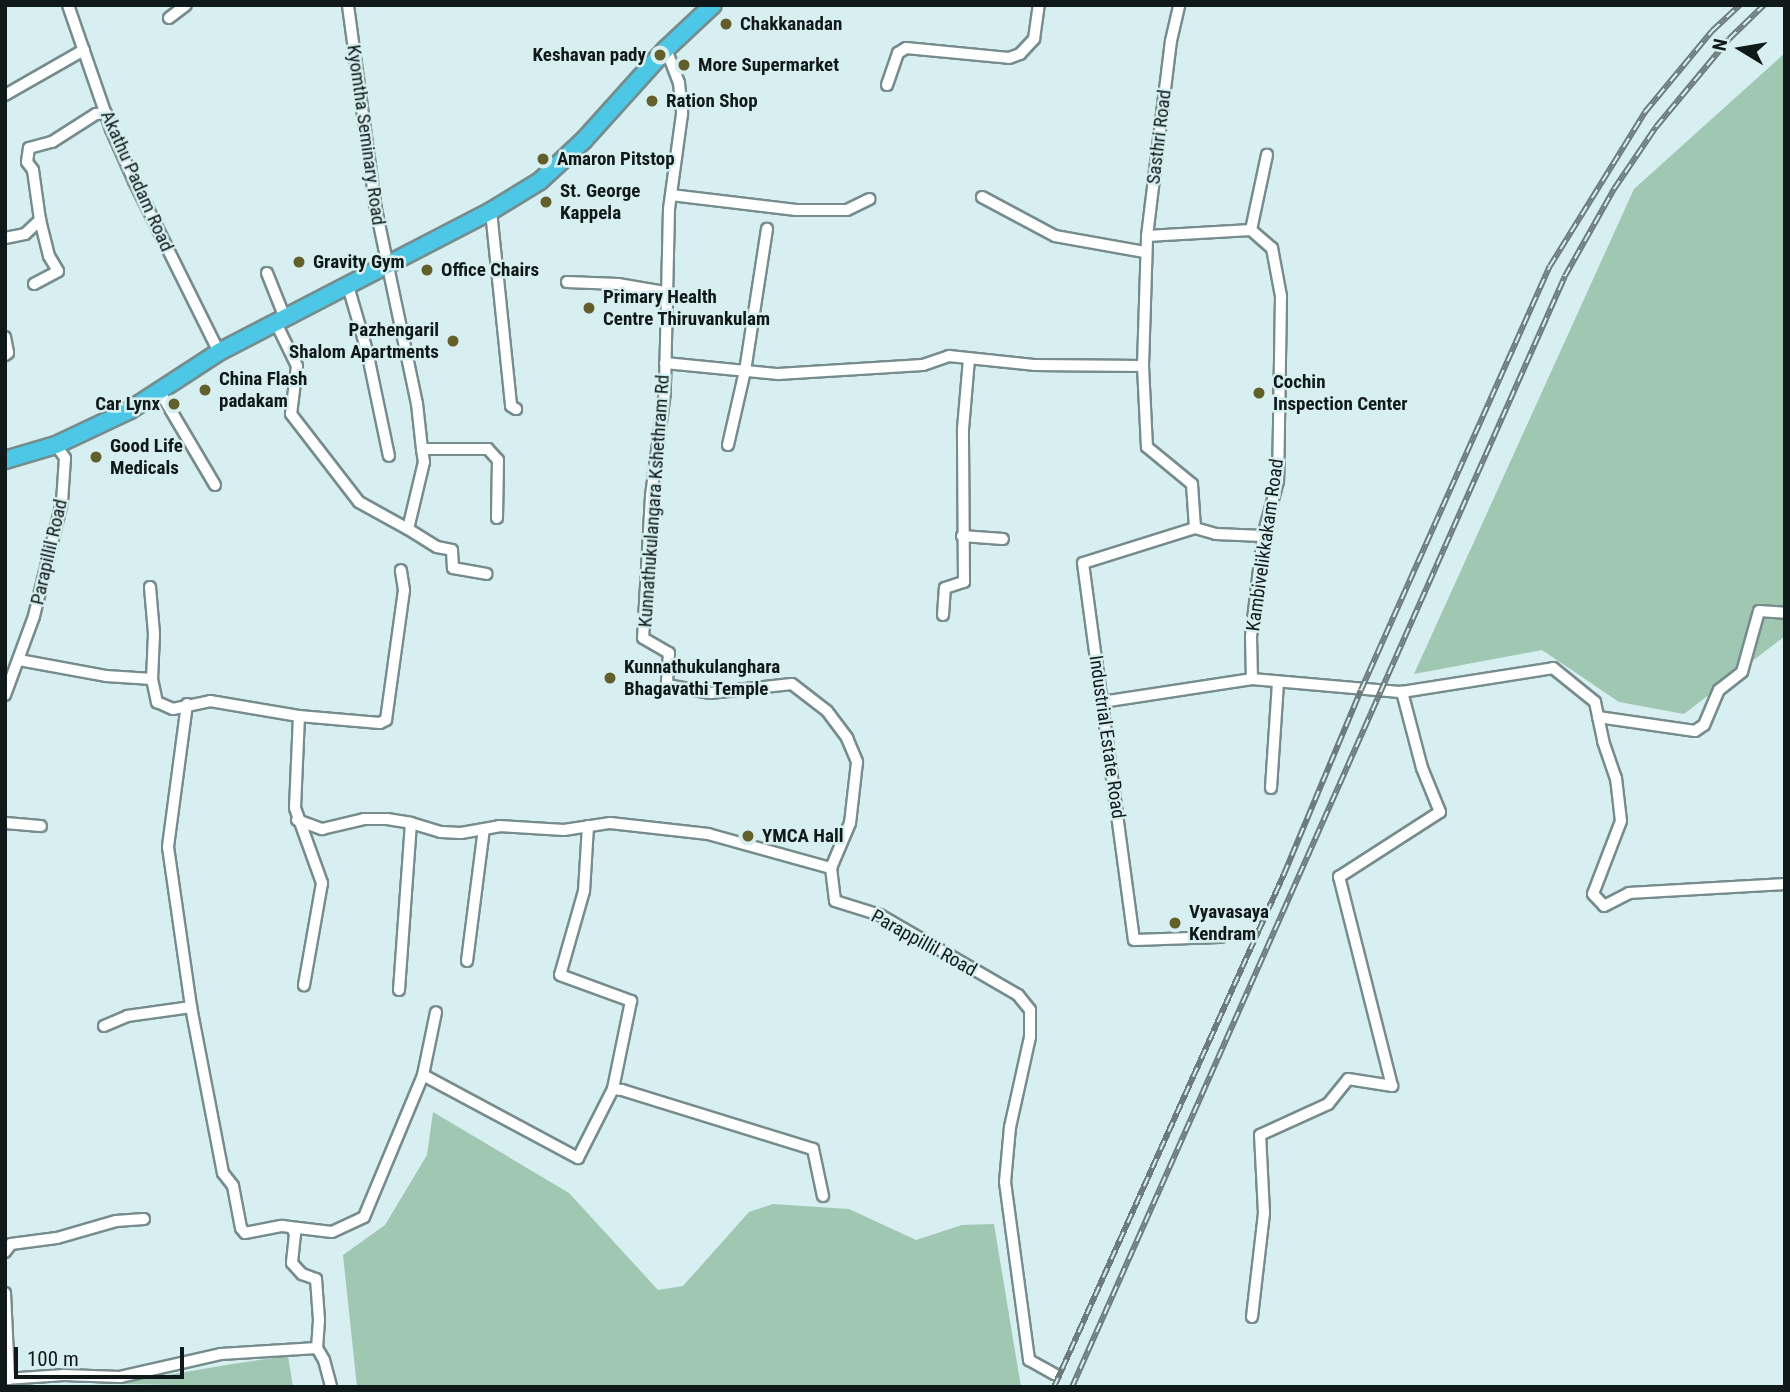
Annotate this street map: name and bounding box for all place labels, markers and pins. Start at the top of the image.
place label: Chakkanadan [740,13,842,35]
marker: Chakkanadan [718,16,734,32]
place label: Keshavan pady [533,44,646,66]
marker: Keshavan pady [652,47,668,63]
place label: More Supermarket [698,54,839,76]
marker: More Supermarket [676,57,692,73]
place label: Ration Shop [666,90,758,112]
marker: Ration Shop [644,93,660,109]
place label: Amaron Pitstop [557,148,675,170]
marker: Amaron Pitstop [535,151,551,167]
place label: St. George Kappela [560,180,640,224]
marker: St. George Kappela [538,194,554,210]
place label: Gravity Gym [313,251,405,273]
marker: Gravity Gym [291,254,307,270]
place label: Office Chairs [441,259,539,281]
marker: Office Chairs [419,262,435,278]
place label: Primary Health Centre Thiruvankulam [603,286,771,330]
marker: Primary Health Centre Thiruvankulam [581,300,597,316]
place label: Pazhengaril Shalom Apartments [289,319,439,363]
marker: Pazhengaril Shalom Apartments [445,333,461,349]
place label: China Flash padakam [219,368,307,412]
place label: Cochin Inspection Center [1273,371,1408,415]
marker: China Flash padakam [197,382,213,398]
marker: Cochin Inspection Center [1251,385,1267,401]
place label: Car Lynx [95,393,160,415]
marker: Car Lynx [166,396,182,412]
place label: Good Life Medicals [110,435,183,479]
marker: Good Life Medicals [88,449,104,465]
place label: Kunnathukulanghara Bhagavathi Temple [624,656,780,700]
marker: Kunnathukulanghara Bhagavathi Temple [602,670,618,686]
place label: YMCA Hall [762,825,843,847]
marker: YMCA Hall [740,828,756,844]
place label: Vyavasaya Kendram [1189,901,1269,945]
marker: Vyavasaya Kendram [1167,915,1183,931]

